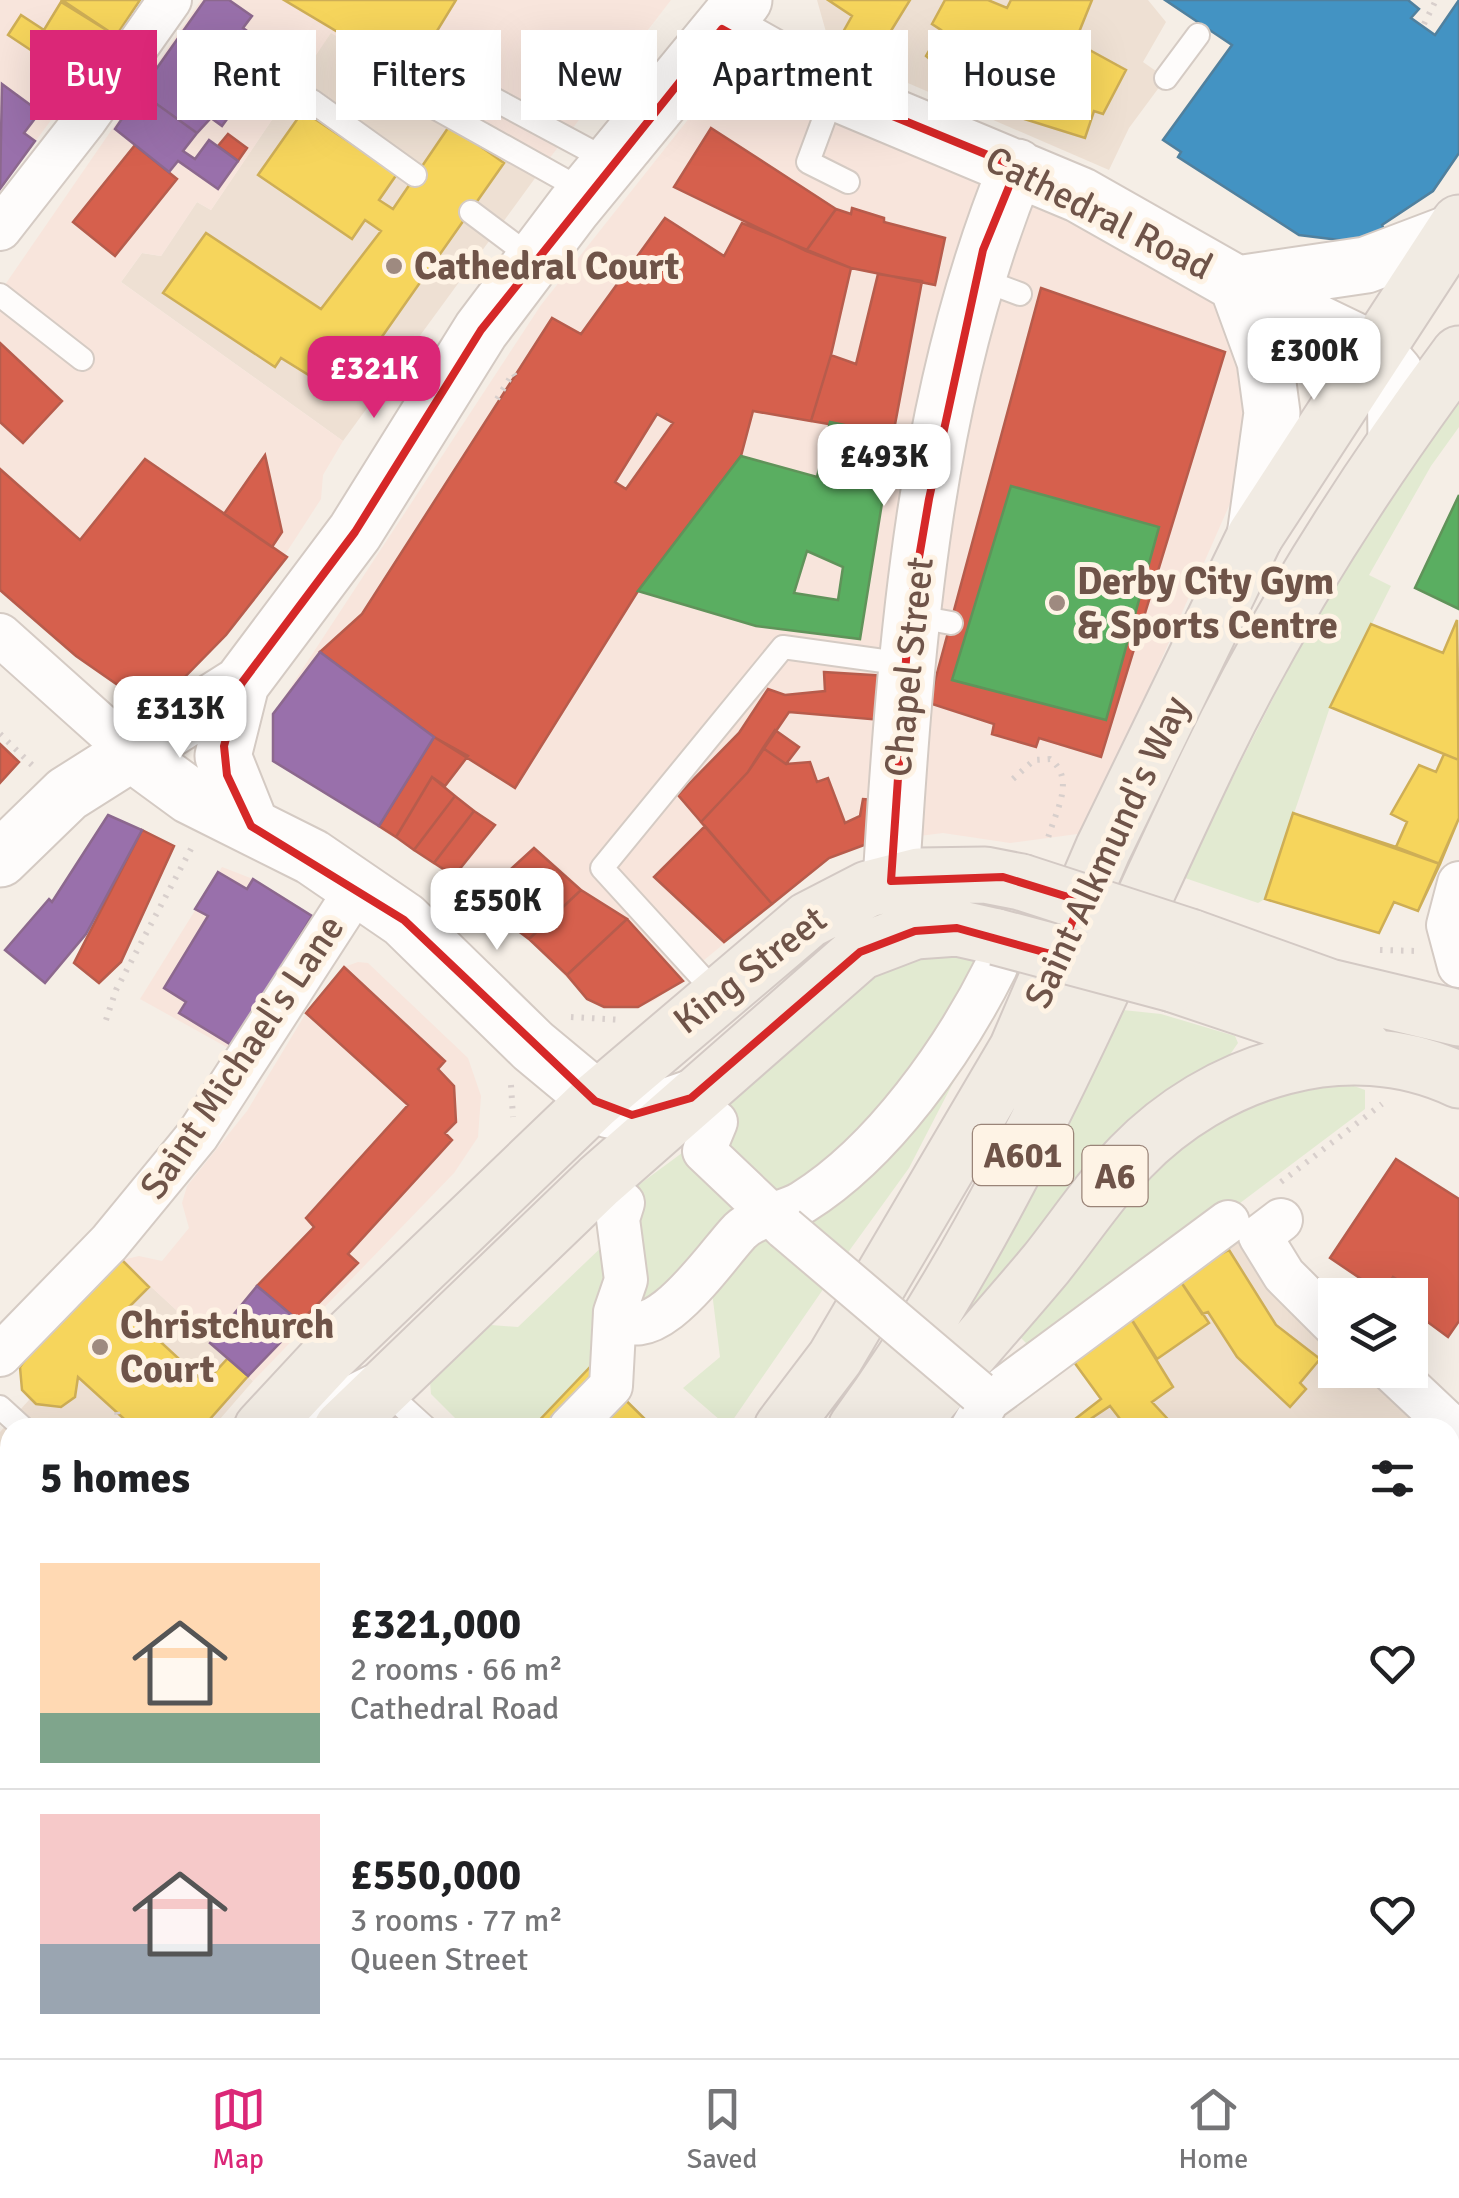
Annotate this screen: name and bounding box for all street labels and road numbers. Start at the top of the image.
street label: Cathedral Road [978,136,1220,290]
street label: Chapel Street [874,555,944,779]
street label: Saint Alkmund's Way [1014,689,1200,1015]
street label: King Street [664,896,836,1044]
street label: Saint Michael's Lane [130,906,354,1208]
road number: A601 [973,1125,1073,1185]
road number: A6 [1082,1146,1148,1206]

